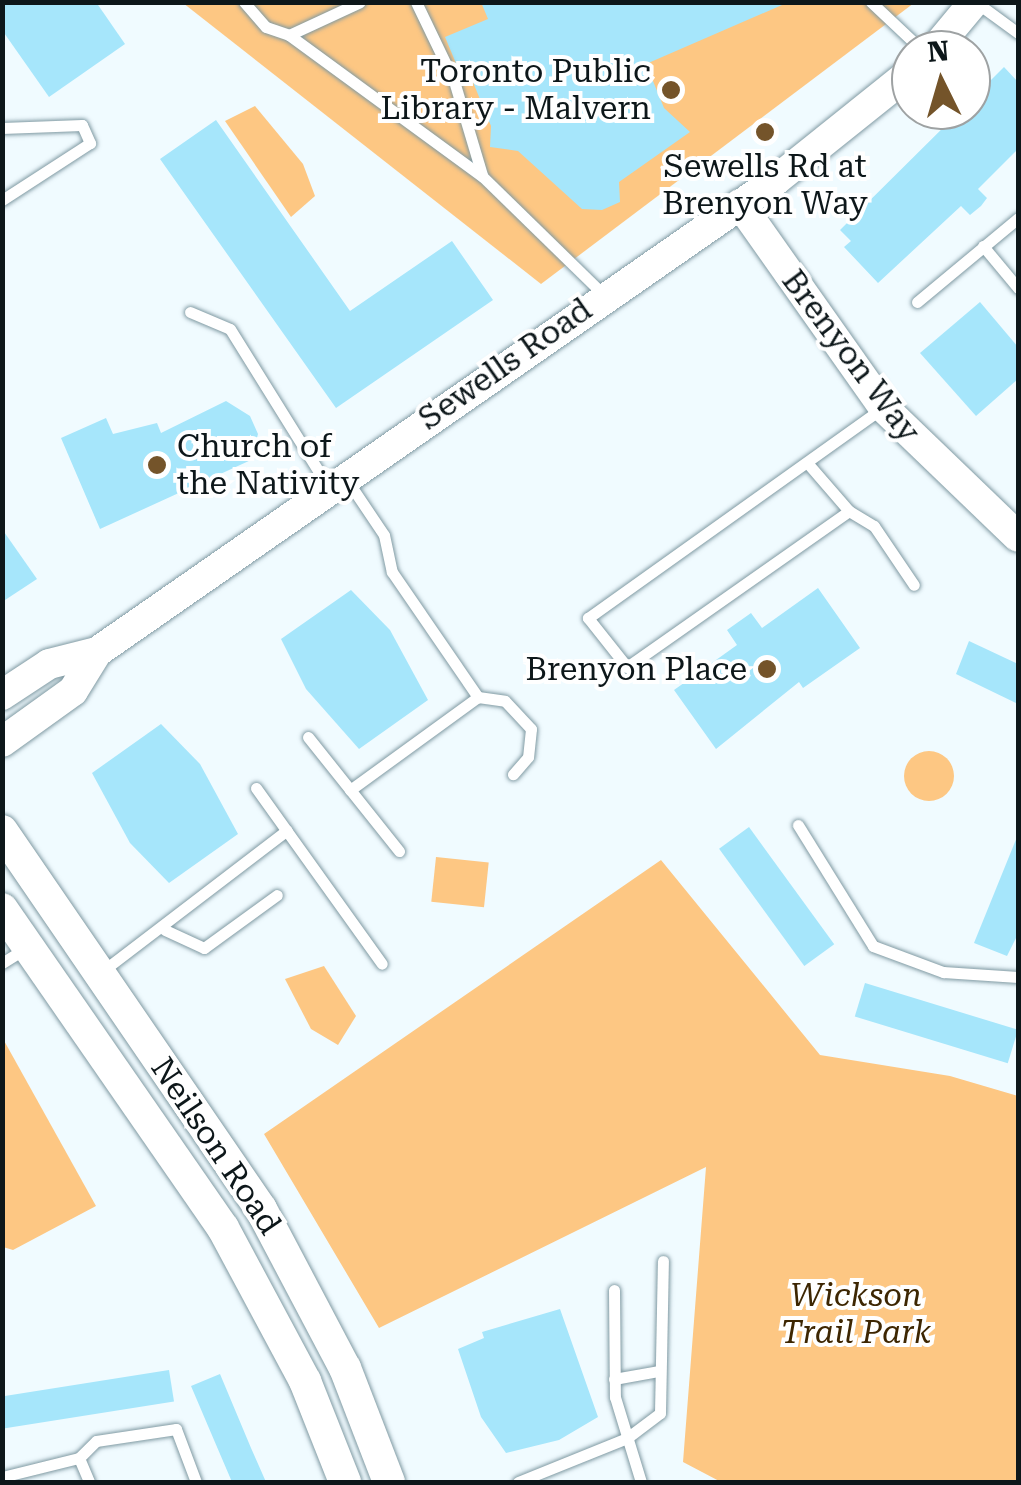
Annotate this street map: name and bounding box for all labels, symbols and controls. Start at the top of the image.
north arrow [891,30,991,130]
text: N [926,34,951,69]
place label: Toronto Public Library - Malvern [381,53,651,128]
marker: Toronto Public Library - Malvern [660,79,682,101]
marker: Sewells Rd at Brenyon Way [754,121,776,143]
place label: Sewells Rd at Brenyon Way [662,148,868,223]
street label: Brenyon Way [774,262,928,450]
street label: Sewells Road [411,290,599,438]
place label: Church of the Nativity [177,428,359,503]
marker: Church of the Nativity [146,454,168,476]
place label: Brenyon Place [525,650,747,688]
marker: Brenyon Place [756,658,778,680]
street label: Neilson Road [143,1050,289,1242]
park label: Wickson Trail Park [781,1277,931,1352]

